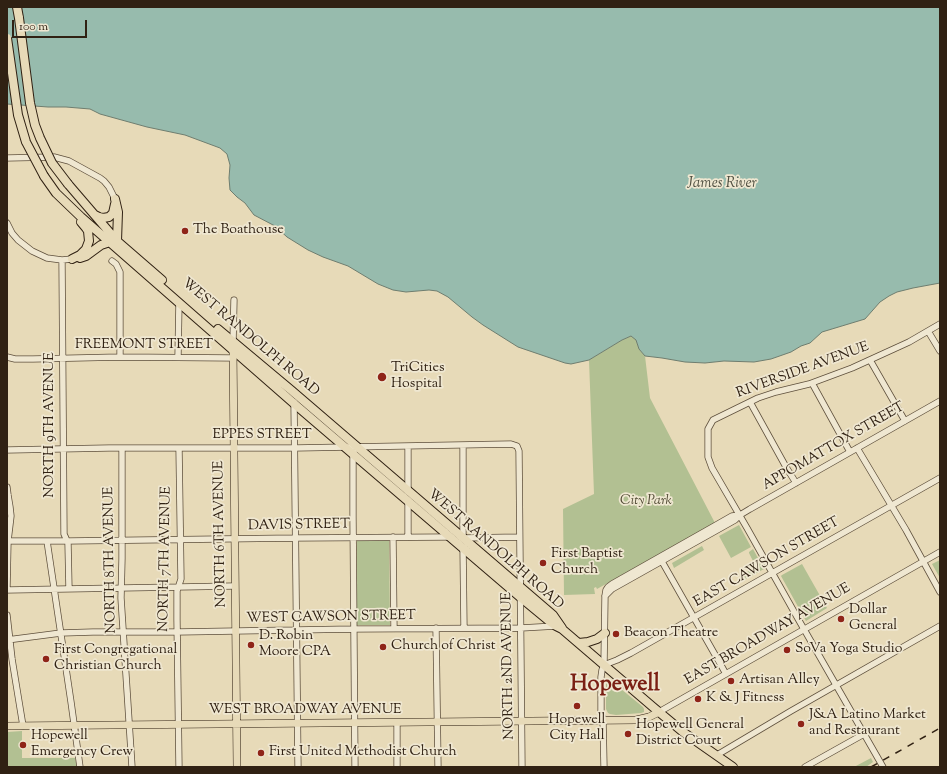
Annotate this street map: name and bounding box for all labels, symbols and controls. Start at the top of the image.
scale bar [14,12,89,38]
text: 100 m [19,18,48,36]
water label: James River [687,175,757,193]
place label: The Boathouse [193,223,284,239]
marker: The Boathouse [180,226,190,236]
street label: WEST RANDOLPH ROAD [178,275,322,401]
street label: FREEMONT STREET [75,338,213,354]
street label: RIVERSIDE AVENUE [734,339,872,403]
street label: NORTH 9TH AVENUE [43,352,59,498]
place label: TriCities Hospital [391,361,444,394]
marker: TriCities Hospital [376,371,388,383]
street label: APPOMATTOX STREET [760,399,908,495]
street label: EPPES STREET [212,428,312,444]
street label: NORTH 6TH AVENUE [211,460,231,608]
street label: NORTH 8TH AVENUE [101,486,121,634]
street label: NORTH 7TH AVENUE [156,486,176,632]
street label: WEST RANDOLPH ROAD [424,486,566,614]
park label: City Park [620,494,672,510]
street label: EAST CAWSON STREET [691,514,843,612]
street label: DAVIS STREET [248,517,350,535]
place label: First Baptist Church [551,547,623,580]
marker: First Baptist Church [538,558,548,568]
street label: EAST BROADWAY AVENUE [682,581,854,689]
street label: NORTH 2ND AVENUE [499,592,519,740]
place label: Dollar General [849,603,897,636]
street label: WEST CAWSON STREET [246,608,416,628]
marker: Dollar General [836,614,846,624]
place label: Beacon Theatre [624,626,718,642]
place label: D. Robin Moore CPA [259,629,331,662]
marker: Beacon Theatre [611,629,621,639]
place label: Church of Christ [391,639,496,655]
marker: D. Robin Moore CPA [246,640,256,650]
marker: Church of Christ [378,642,388,652]
place label: SoVa Yoga Studio [795,642,902,658]
place label: First Congregational Christian Church [54,643,177,676]
marker: SoVa Yoga Studio [782,645,792,655]
marker: First Congregational Christian Church [41,654,51,664]
district label: Hopewell [570,673,660,699]
place label: Artisan Alley [739,673,820,689]
marker: Artisan Alley [726,676,736,686]
place label: K & J Fitness [706,691,784,707]
marker: K & J Fitness [693,694,703,704]
marker: Hopewell City Hall [572,701,582,711]
street label: WEST BROADWAY AVENUE [208,703,402,719]
place label: J&A Latino Market and Restaurant [809,708,926,740]
place label: Hopewell City Hall [548,713,606,746]
place label: Hopewell General District Court [636,718,744,750]
marker: J&A Latino Market and Restaurant [796,719,806,729]
place label: Hopewell Emergency Crew [31,729,133,762]
marker: Hopewell General District Court [623,729,633,739]
marker: Hopewell Emergency Crew [18,740,28,750]
place label: First United Methodist Church [269,745,457,761]
marker: First United Methodist Church [256,748,266,758]

